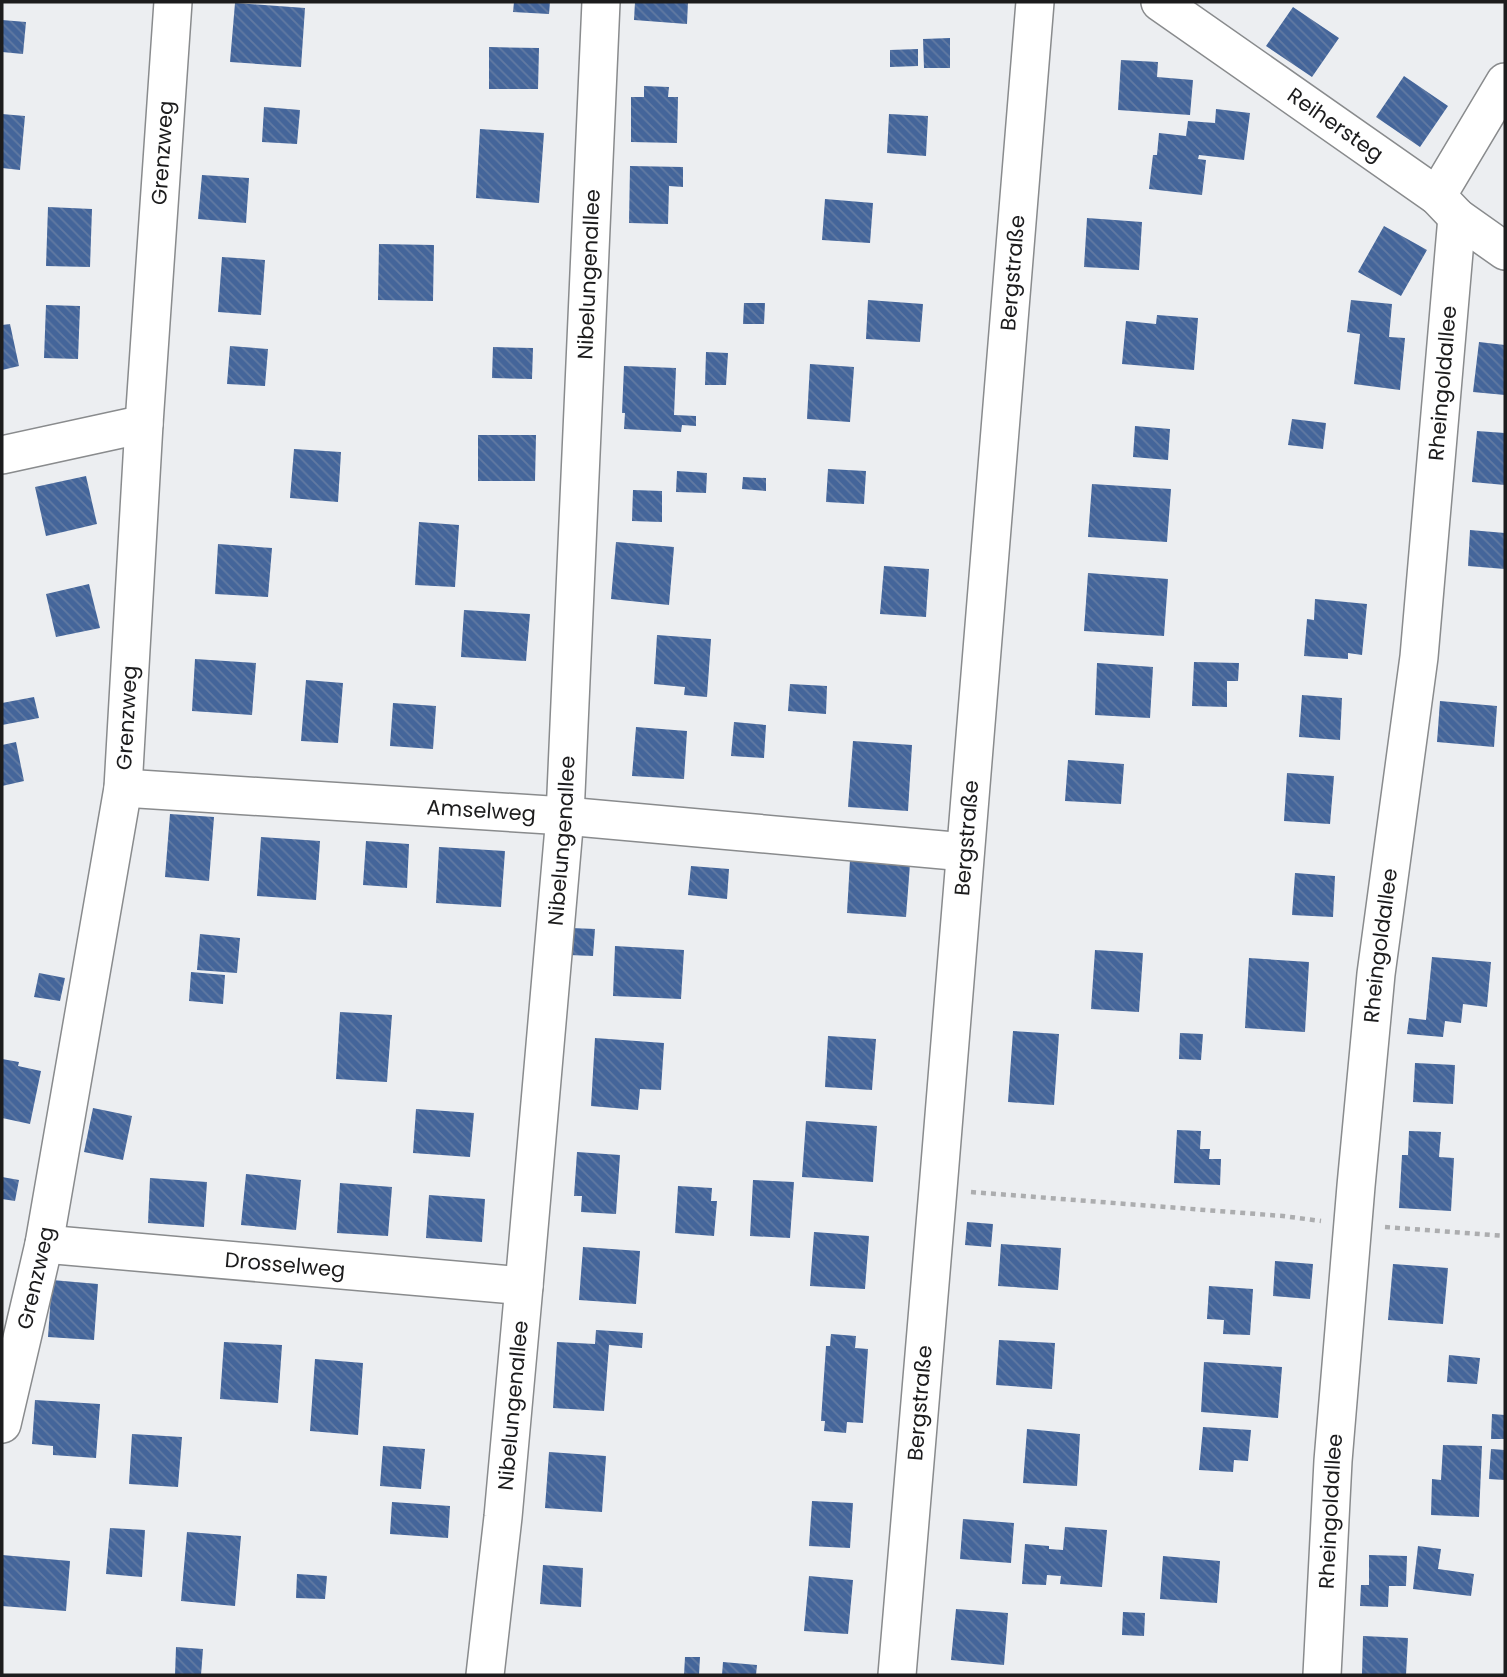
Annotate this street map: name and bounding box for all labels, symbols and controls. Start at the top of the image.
street label: Reihersteg [1282,81,1389,168]
street label: Grenzweg [144,100,180,206]
street label: Nibelungenallee [570,188,607,360]
street label: Bergstraße [993,214,1032,332]
street label: Rheingoldallee [1421,304,1463,462]
street label: Grenzweg [109,665,144,771]
street label: Nibelungenallee [540,755,582,927]
street label: Bergstraße [947,779,985,897]
street label: Amselweg [426,792,537,828]
street label: Rheingoldallee [1356,866,1404,1024]
street label: Grenzweg [10,1224,61,1332]
street label: Drosselweg [224,1245,347,1284]
street label: Nibelungenallee [490,1319,535,1492]
street label: Bergstraße [900,1344,939,1462]
street label: Rheingoldallee [1311,1432,1349,1590]

